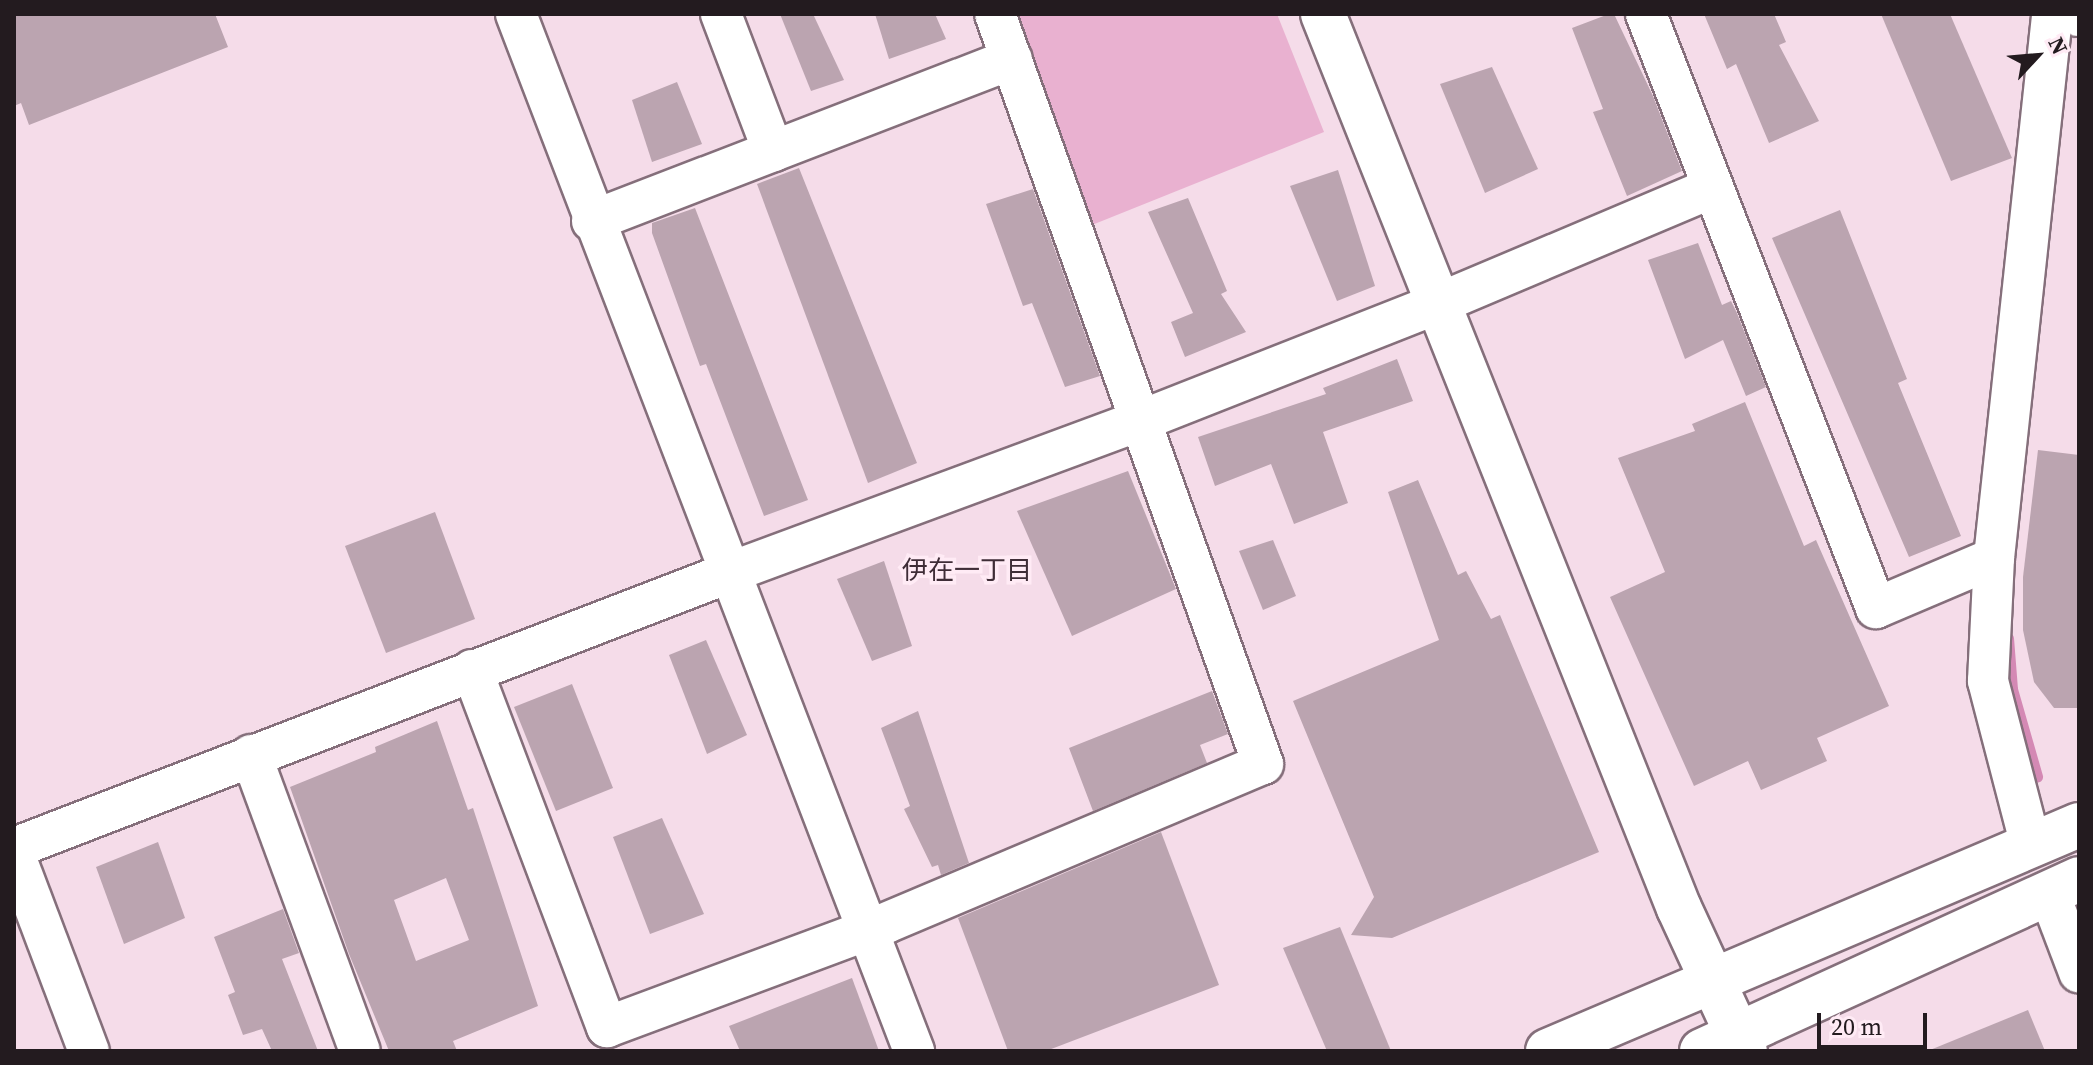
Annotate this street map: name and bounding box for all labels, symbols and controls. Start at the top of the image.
north arrow [1997,16,2077,96]
text: N [2042,32,2076,59]
district label: 伊在一丁目 [902,555,1032,587]
scale bar [1821,997,1931,1047]
text: 20 m [1831,1010,1882,1043]

